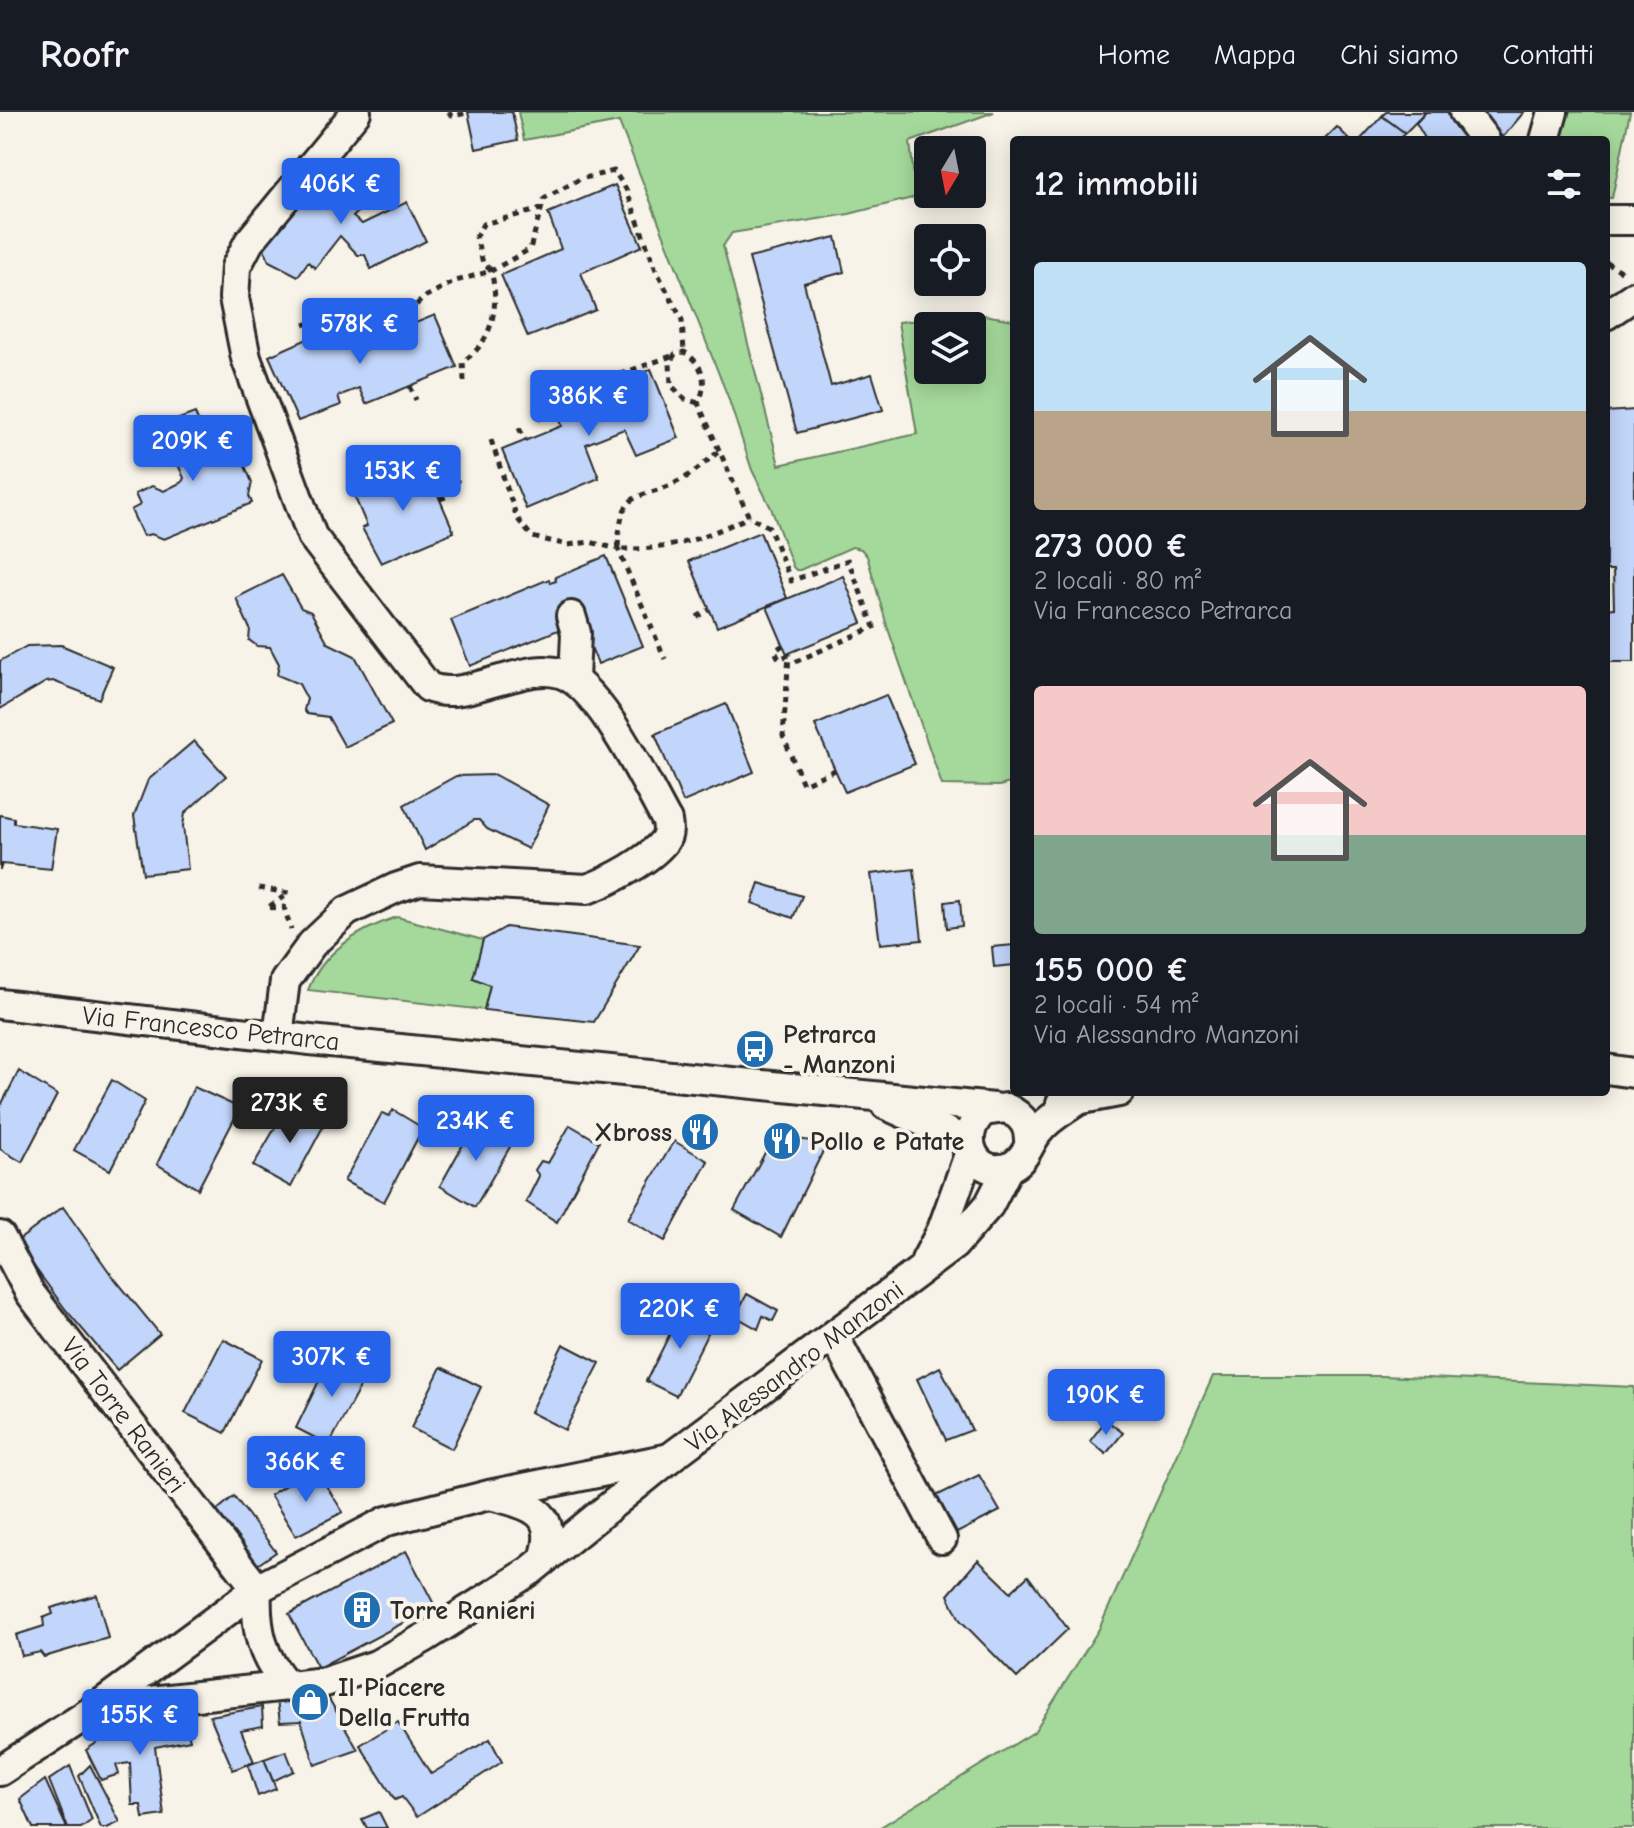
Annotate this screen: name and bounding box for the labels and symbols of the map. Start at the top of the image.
north arrow [914,136,986,208]
pin: 406K € [276,158,406,226]
pin: 578K € [295,298,425,366]
pin: 386K € [524,370,654,438]
pin: 209K € [128,415,258,483]
pin: 153K € [338,445,468,513]
street label: Via Francesco Petrarca [81,1001,341,1057]
place label: Petrarca - Manzoni [783,1020,896,1080]
bus stop icon: Petrarca - Manzoni [734,1028,776,1070]
pin: 273K € [225,1077,355,1145]
pin: 234K € [411,1095,541,1163]
restaurant icon: Xbross [679,1111,721,1153]
place label: Xbross [594,1118,672,1148]
restaurant icon: Pollo e Patate [761,1120,803,1162]
place label: Pollo e Patate [810,1127,964,1157]
street label: Via Alessandro Manzoni [680,1275,910,1459]
pin: 220K € [615,1283,745,1351]
pin: 307K € [267,1331,397,1399]
street label: Via Torre Ranieri [55,1332,191,1499]
pin: 190K € [1041,1369,1171,1437]
pin: 366K € [241,1436,371,1504]
building icon: Torre Ranieri [341,1589,383,1631]
place label: Torre Ranieri [390,1596,536,1626]
place label: Il Piacere Della Frutta [338,1673,470,1733]
shop icon: Il Piacere Della Frutta [289,1681,331,1723]
pin: 155K € [75,1689,205,1757]

